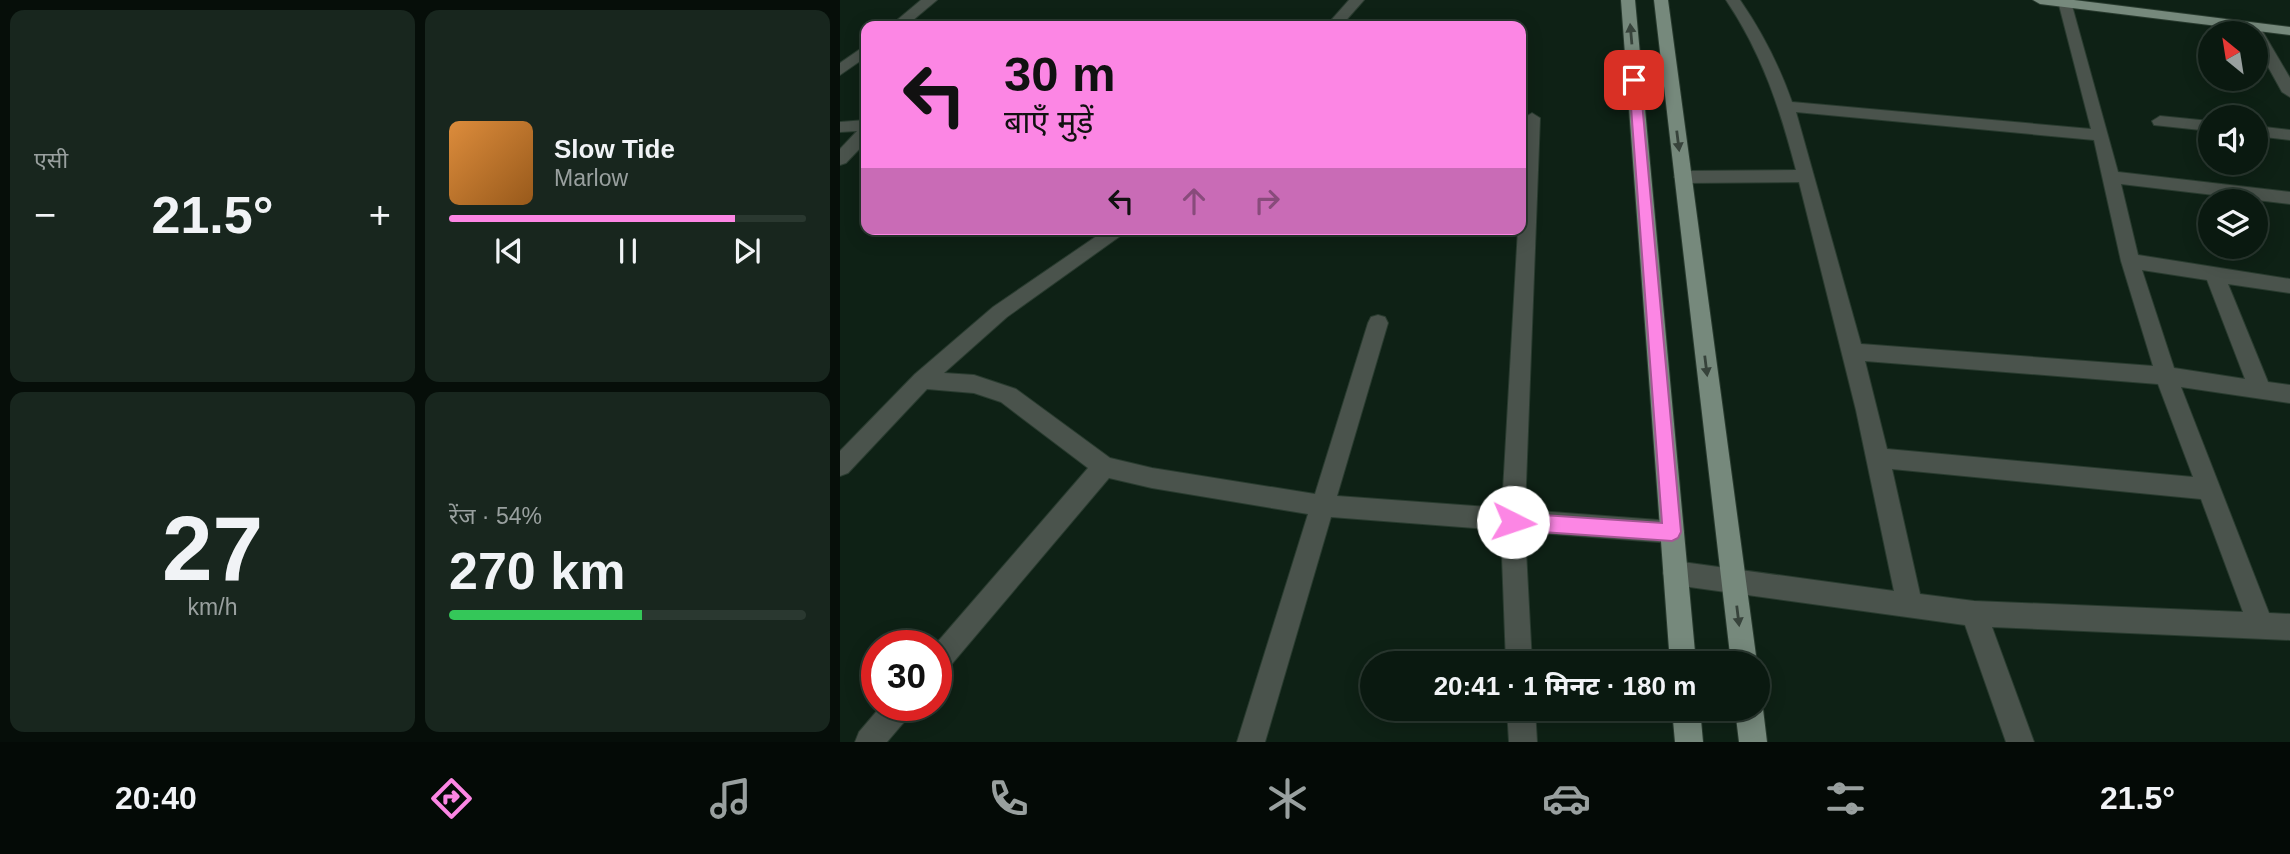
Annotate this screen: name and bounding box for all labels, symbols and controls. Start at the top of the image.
north arrow [2198,21,2268,91]
map controls [2198,21,2268,259]
one-way arrow [1625,22,1636,44]
text: 30 m [1004,47,1116,101]
icon: left [889,49,980,140]
pin [1604,50,1664,110]
icon: arrive [1615,61,1653,99]
text: बाएँ मुड़ें [1004,104,1093,140]
button: sound [2198,105,2268,175]
one-way arrow [1673,130,1684,152]
text: Slow Tide [554,134,675,164]
text: एसी [34,147,68,173]
text: Marlow [554,165,628,191]
icon: left [1102,182,1140,220]
icon: ahead [1175,182,1213,220]
icon: right [1248,182,1286,220]
text: 21.5° [151,186,274,244]
button: layers [2198,189,2268,259]
text: − [34,194,56,236]
text: + [369,194,391,236]
icon: previous [490,232,528,270]
icon: pause [609,232,647,270]
icon: next [728,232,766,270]
one-way arrow [1701,356,1712,378]
position arrow [1476,485,1550,559]
text: 27 [162,498,263,599]
text: रेंज · 54% [449,503,542,529]
text: 270 km [449,542,625,600]
text: km/h [188,594,237,620]
one-way arrow [1732,606,1743,628]
speed limit sign: 30 [861,630,952,721]
text: 20:41 · 1 मिनट · 180 m [1434,671,1696,701]
icon: directions [427,774,476,823]
icon: music [706,774,755,823]
icon: phone [984,774,1033,823]
icon: climate [1263,774,1312,823]
icon: car [1542,774,1591,823]
icon: filters [1821,774,1870,823]
text: 20:40 [115,780,197,816]
text: 21.5° [2100,780,2175,816]

